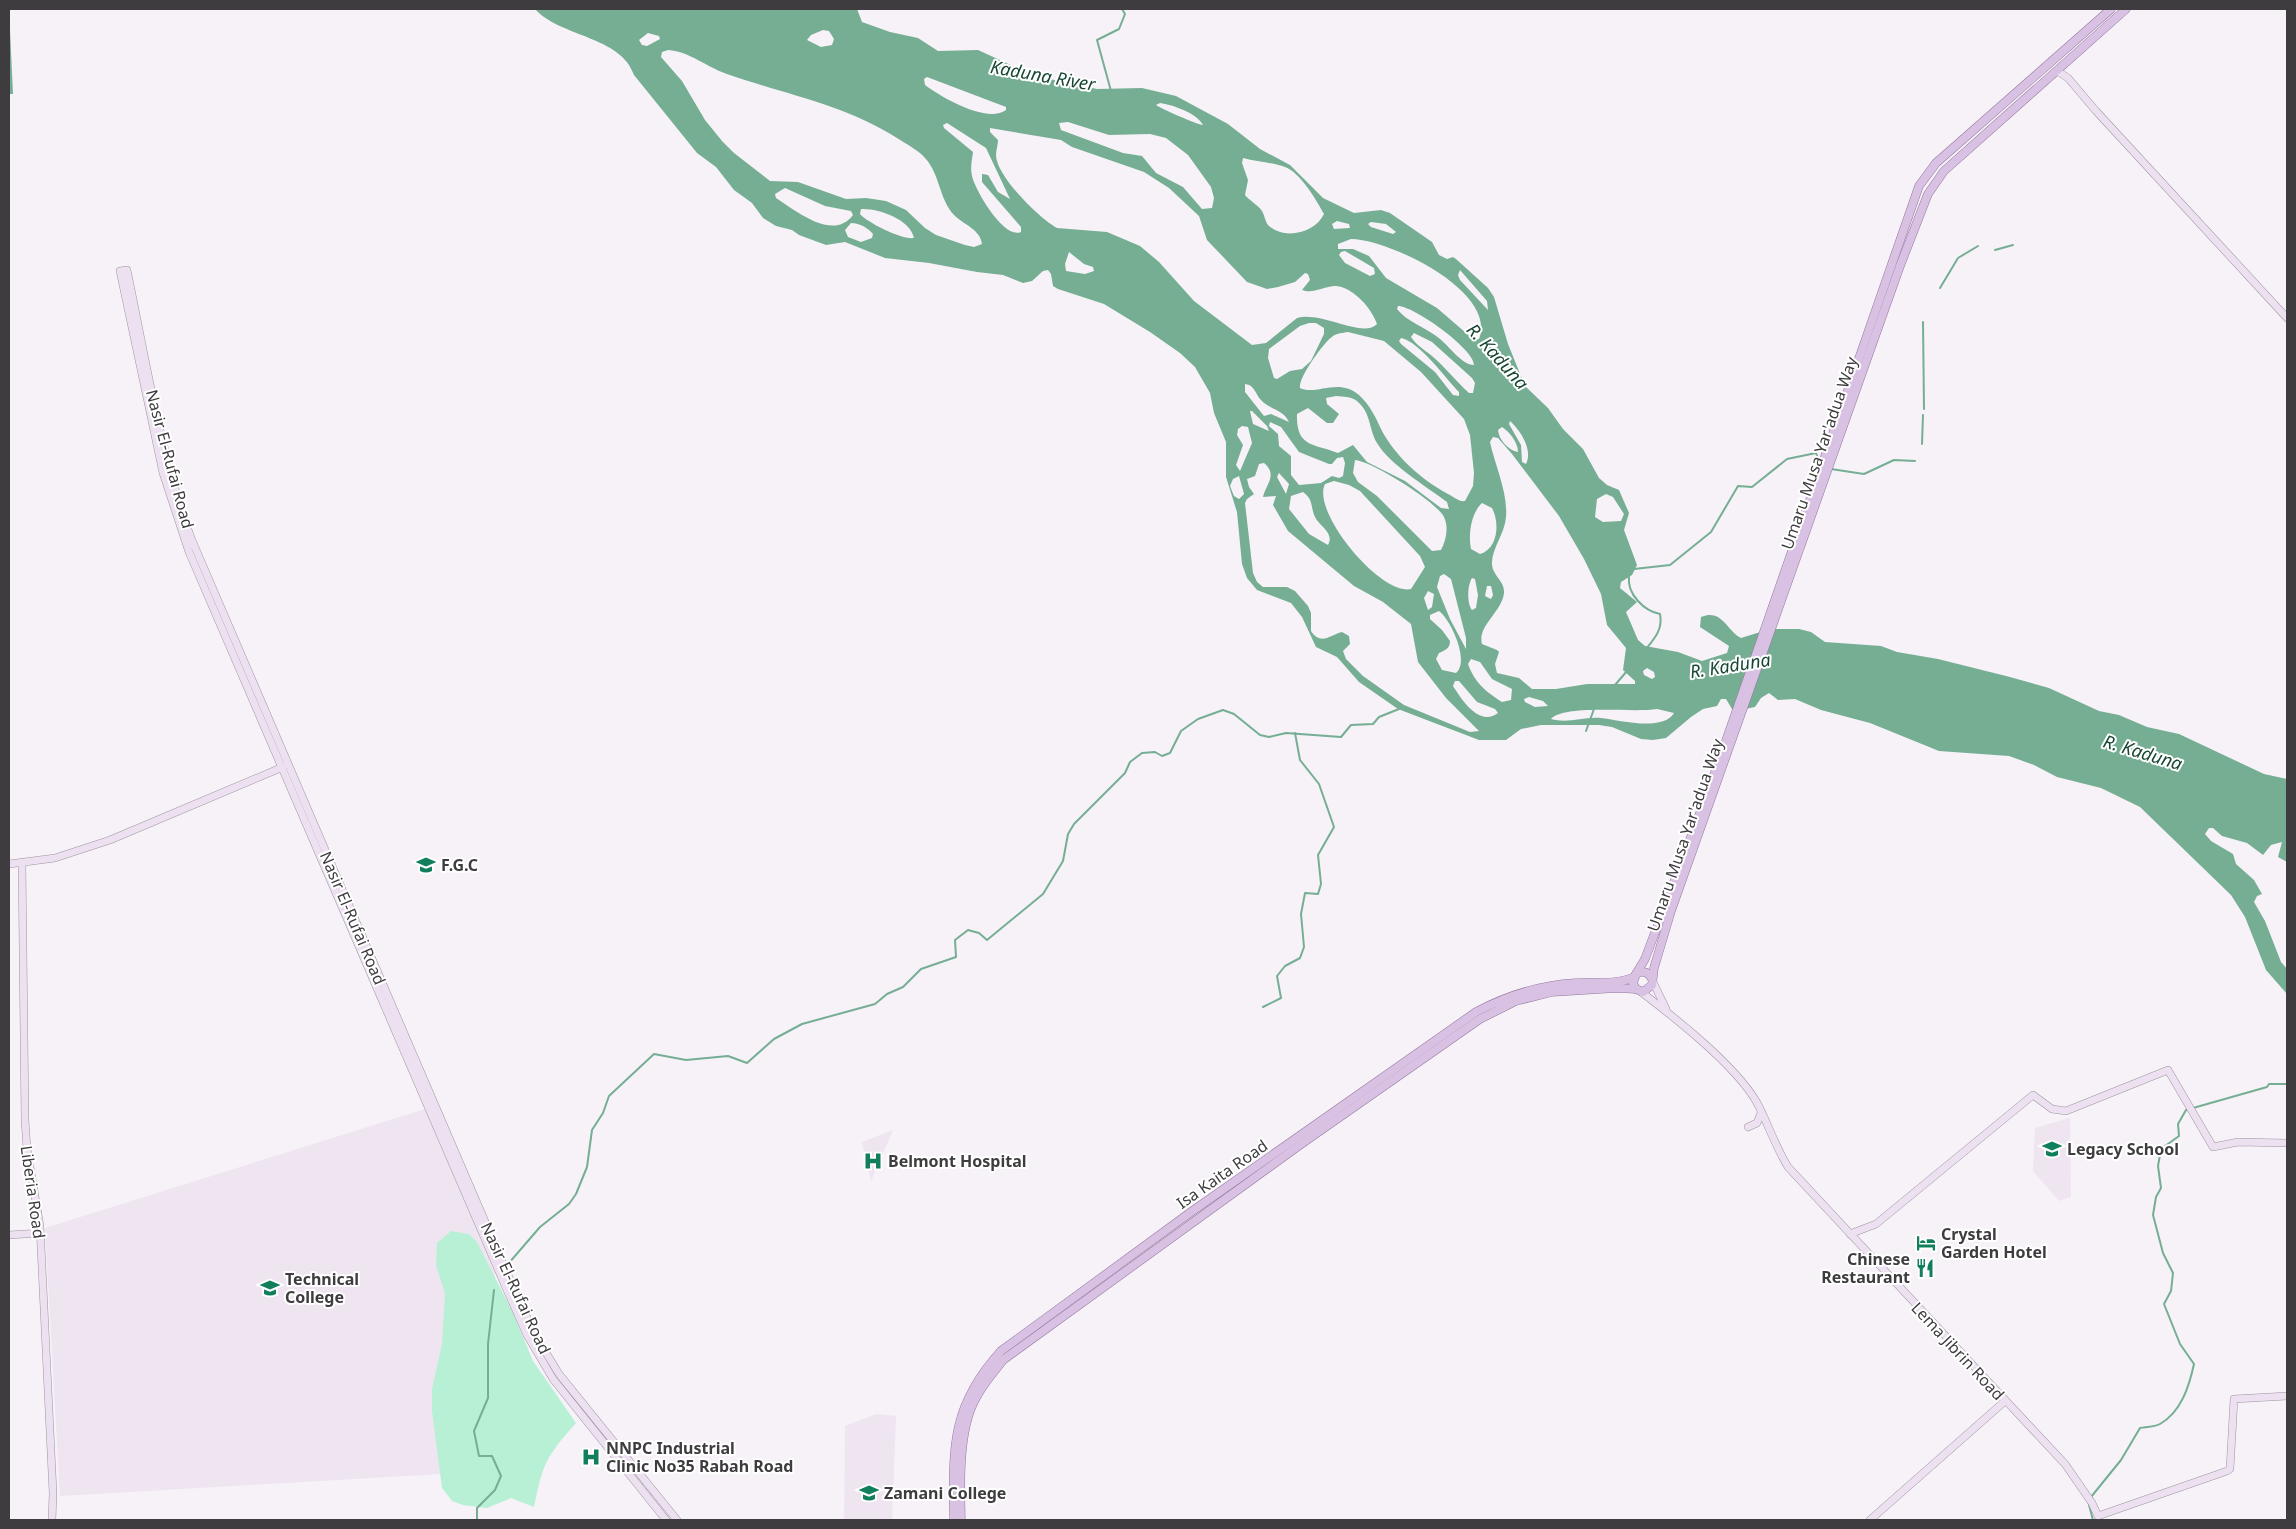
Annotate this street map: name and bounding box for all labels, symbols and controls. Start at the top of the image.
water label: Kaduna River [989,54,1098,96]
water label: R. Kaduna [1462,318,1534,394]
street label: Umaru Musa Yar'adua Way [1776,353,1863,552]
street label: Nasir El-Rufai Road [141,387,199,531]
water label: R. Kaduna [1688,647,1772,683]
water label: R. Kaduna [2101,729,2185,775]
street label: Umaru Musa Yar'adua Way [1642,735,1729,934]
street label: Nasir El-Rufai Road [315,848,391,988]
school or university icon: F.G.C [415,854,437,876]
place label: F.G.C [441,854,478,876]
street label: Isa Kaita Road [1172,1134,1272,1214]
school or university icon: Legacy School [2041,1138,2063,1160]
place label: Legacy School [2067,1138,2179,1160]
street label: Liberia Road [16,1144,50,1240]
hospital icon: Belmont Hospital [862,1150,884,1172]
place label: Belmont Hospital [888,1150,1027,1172]
street label: Nasir El-Rufai Road [476,1219,556,1357]
place label: Crystal Garden Hotel [1941,1223,2047,1263]
hotel icon: Crystal Garden Hotel [1915,1232,1937,1254]
place label: Chinese Restaurant [1821,1248,1910,1288]
restaurant icon: Chinese Restaurant [1914,1257,1936,1279]
place label: Technical College [285,1268,359,1308]
school or university icon: Technical College [259,1277,281,1299]
street label: Lema Jibrin Road [1907,1297,2009,1405]
place label: NNPC Industrial Clinic No35 Rabah Road [606,1437,793,1477]
hospital icon: NNPC Industrial Clinic No35 Rabah Road [580,1446,602,1468]
school or university icon: Zamani College [858,1482,880,1504]
place label: Zamani College [884,1482,1006,1504]

